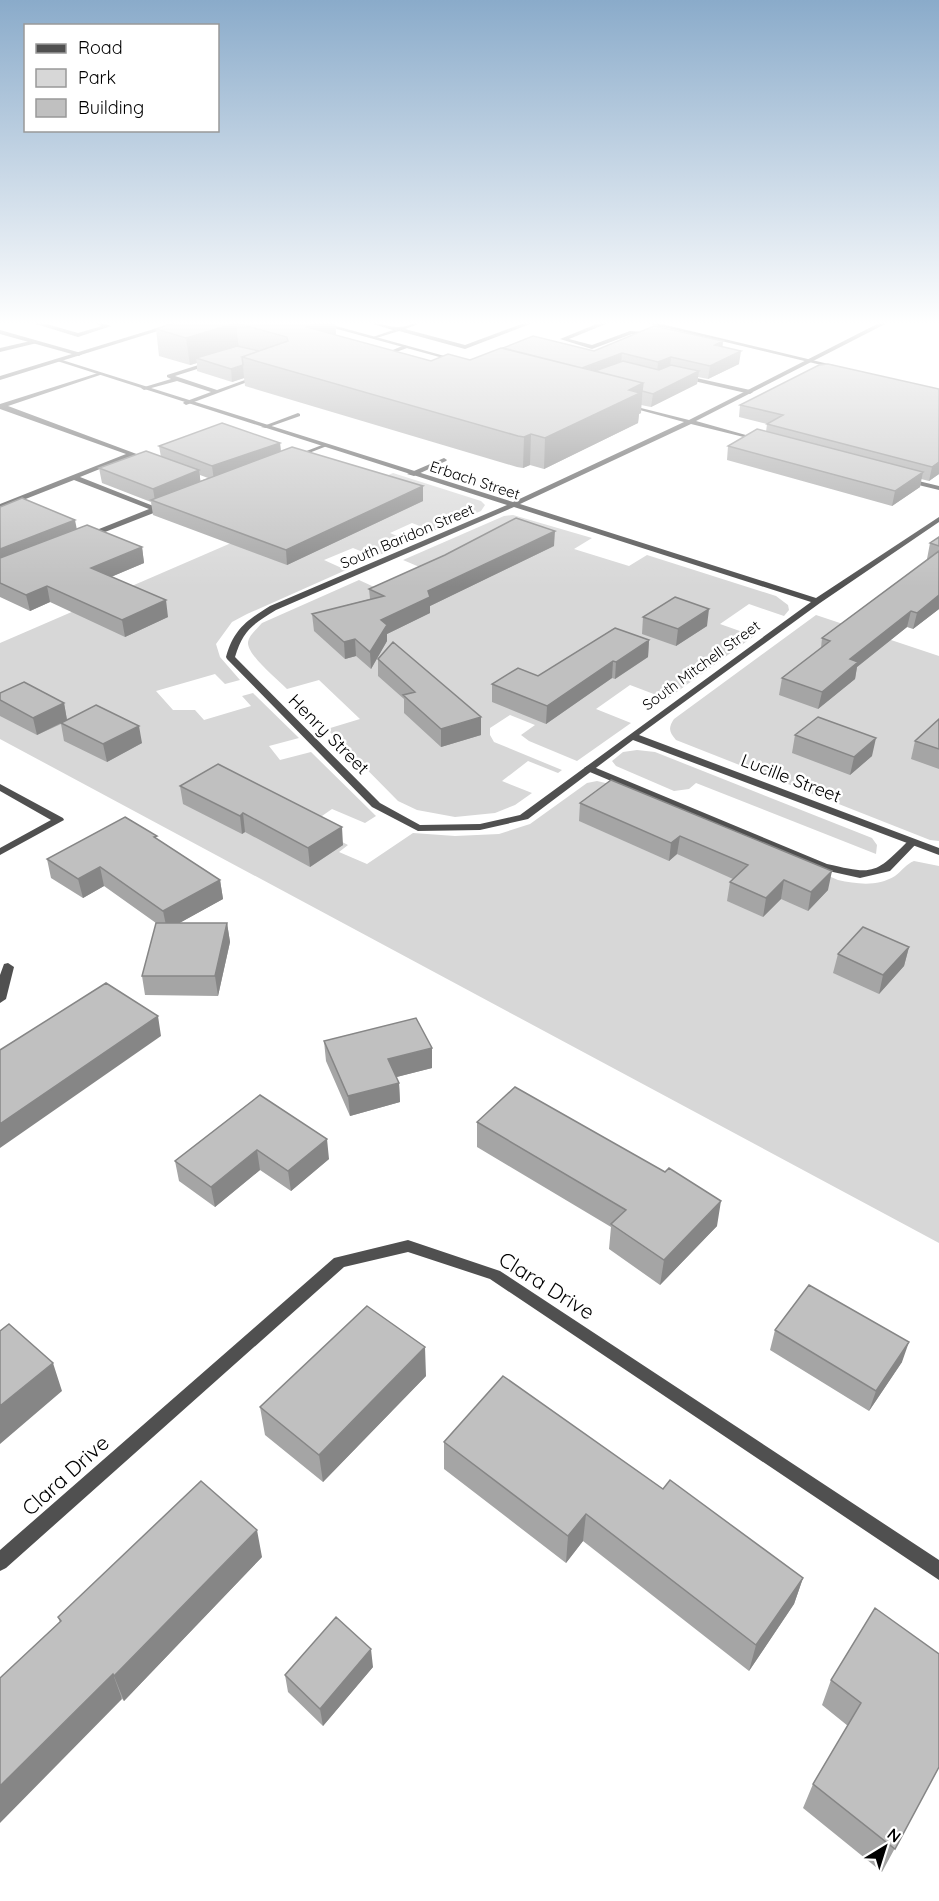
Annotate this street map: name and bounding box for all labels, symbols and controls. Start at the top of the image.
legend [24,24,219,132]
text: Road [78,36,123,59]
text: Park [78,66,116,89]
text: Building [78,96,144,119]
street label: Erbach Street [427,456,523,504]
street label: South Baridon Street [337,499,477,573]
street label: South Mitchell Street [638,616,764,714]
street label: Henry Street [284,689,374,779]
street label: Lucille Street [738,748,844,808]
street label: Clara Drive [494,1245,600,1325]
street label: Clara Drive [16,1429,114,1521]
north arrow [855,1817,915,1877]
text: N [883,1824,905,1847]

